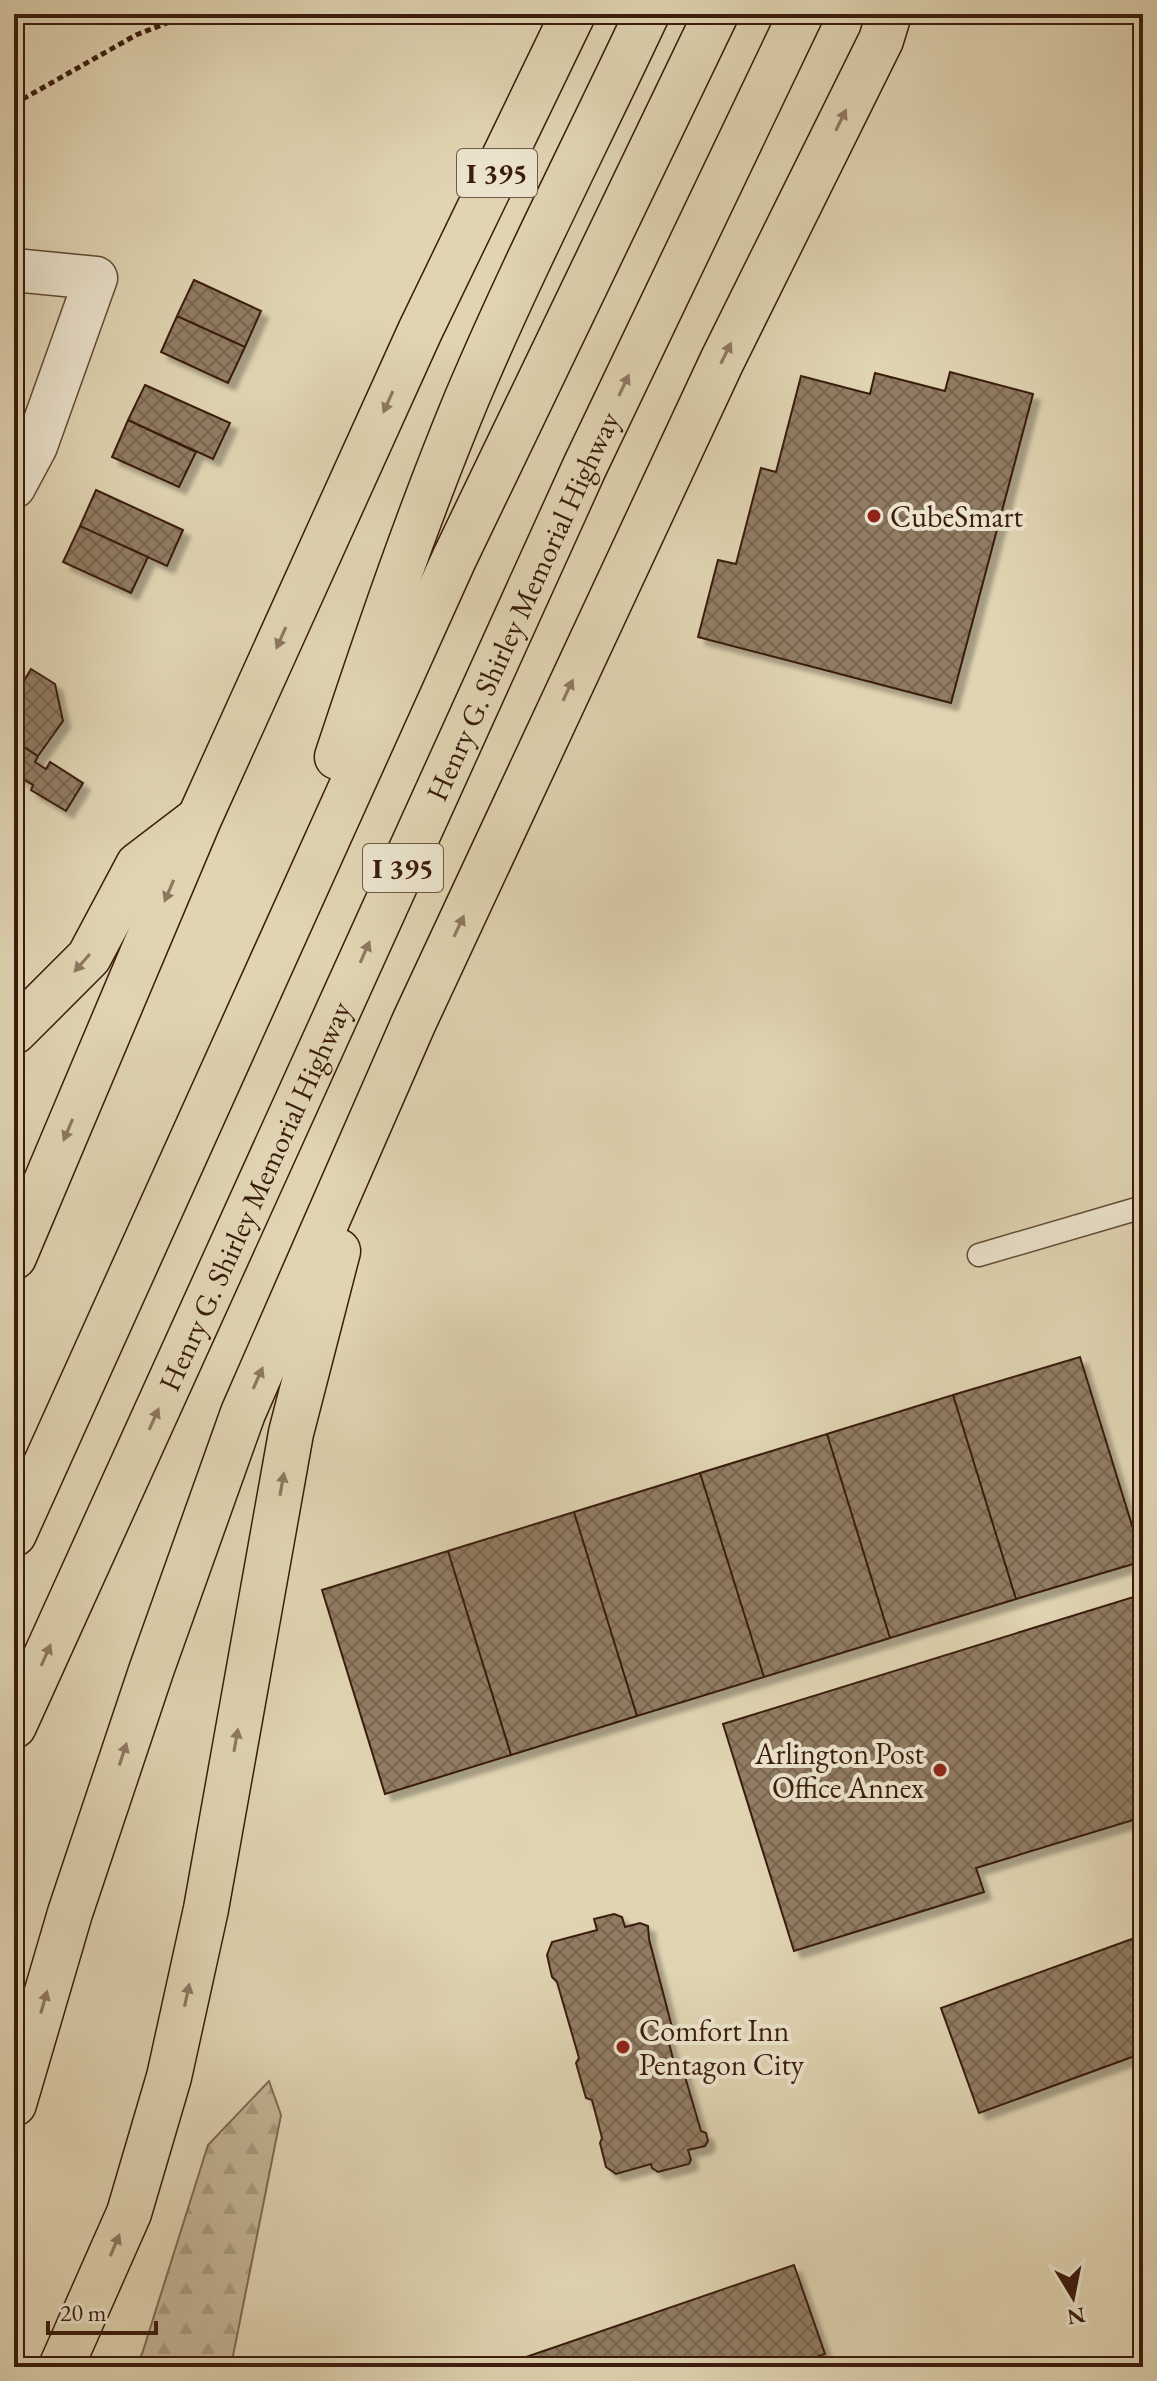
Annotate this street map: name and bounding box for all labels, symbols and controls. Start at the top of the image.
one-way arrow [834,109,848,132]
road number: I 395 [457,149,537,197]
one-way arrow [719,342,733,365]
one-way arrow [617,373,631,396]
one-way arrow [381,390,395,413]
street label: Henry G. Shirley Memorial Highway [416,404,628,807]
place label: CubeSmart [890,497,1024,536]
marker: CubeSmart [865,507,883,525]
one-way arrow [274,627,287,650]
one-way arrow [562,679,575,702]
road number: I 395 [363,844,443,892]
one-way arrow [162,879,175,903]
one-way arrow [452,914,466,938]
one-way arrow [358,940,372,964]
one-way arrow [74,953,91,973]
street label: Henry G. Shirley Memorial Highway [149,994,360,1397]
one-way arrow [61,1118,74,1142]
one-way arrow [252,1366,265,1390]
one-way arrow [147,1407,160,1430]
one-way arrow [276,1471,288,1496]
one-way arrow [39,1644,53,1667]
one-way arrow [231,1727,243,1752]
place label: Arlington Post Office Annex [754,1734,925,1807]
one-way arrow [117,1742,130,1766]
marker: Arlington Post Office Annex [931,1761,949,1779]
one-way arrow [181,1983,194,2008]
one-way arrow [38,1990,51,2014]
place label: Comfort Inn Pentagon City [639,2011,805,2084]
marker: Comfort Inn Pentagon City [614,2038,632,2056]
one-way arrow [108,2233,122,2256]
north arrow [1033,2257,1113,2337]
scale bar [48,2285,156,2335]
text: 20 m [60,2297,107,2328]
text: N [1065,2300,1088,2332]

